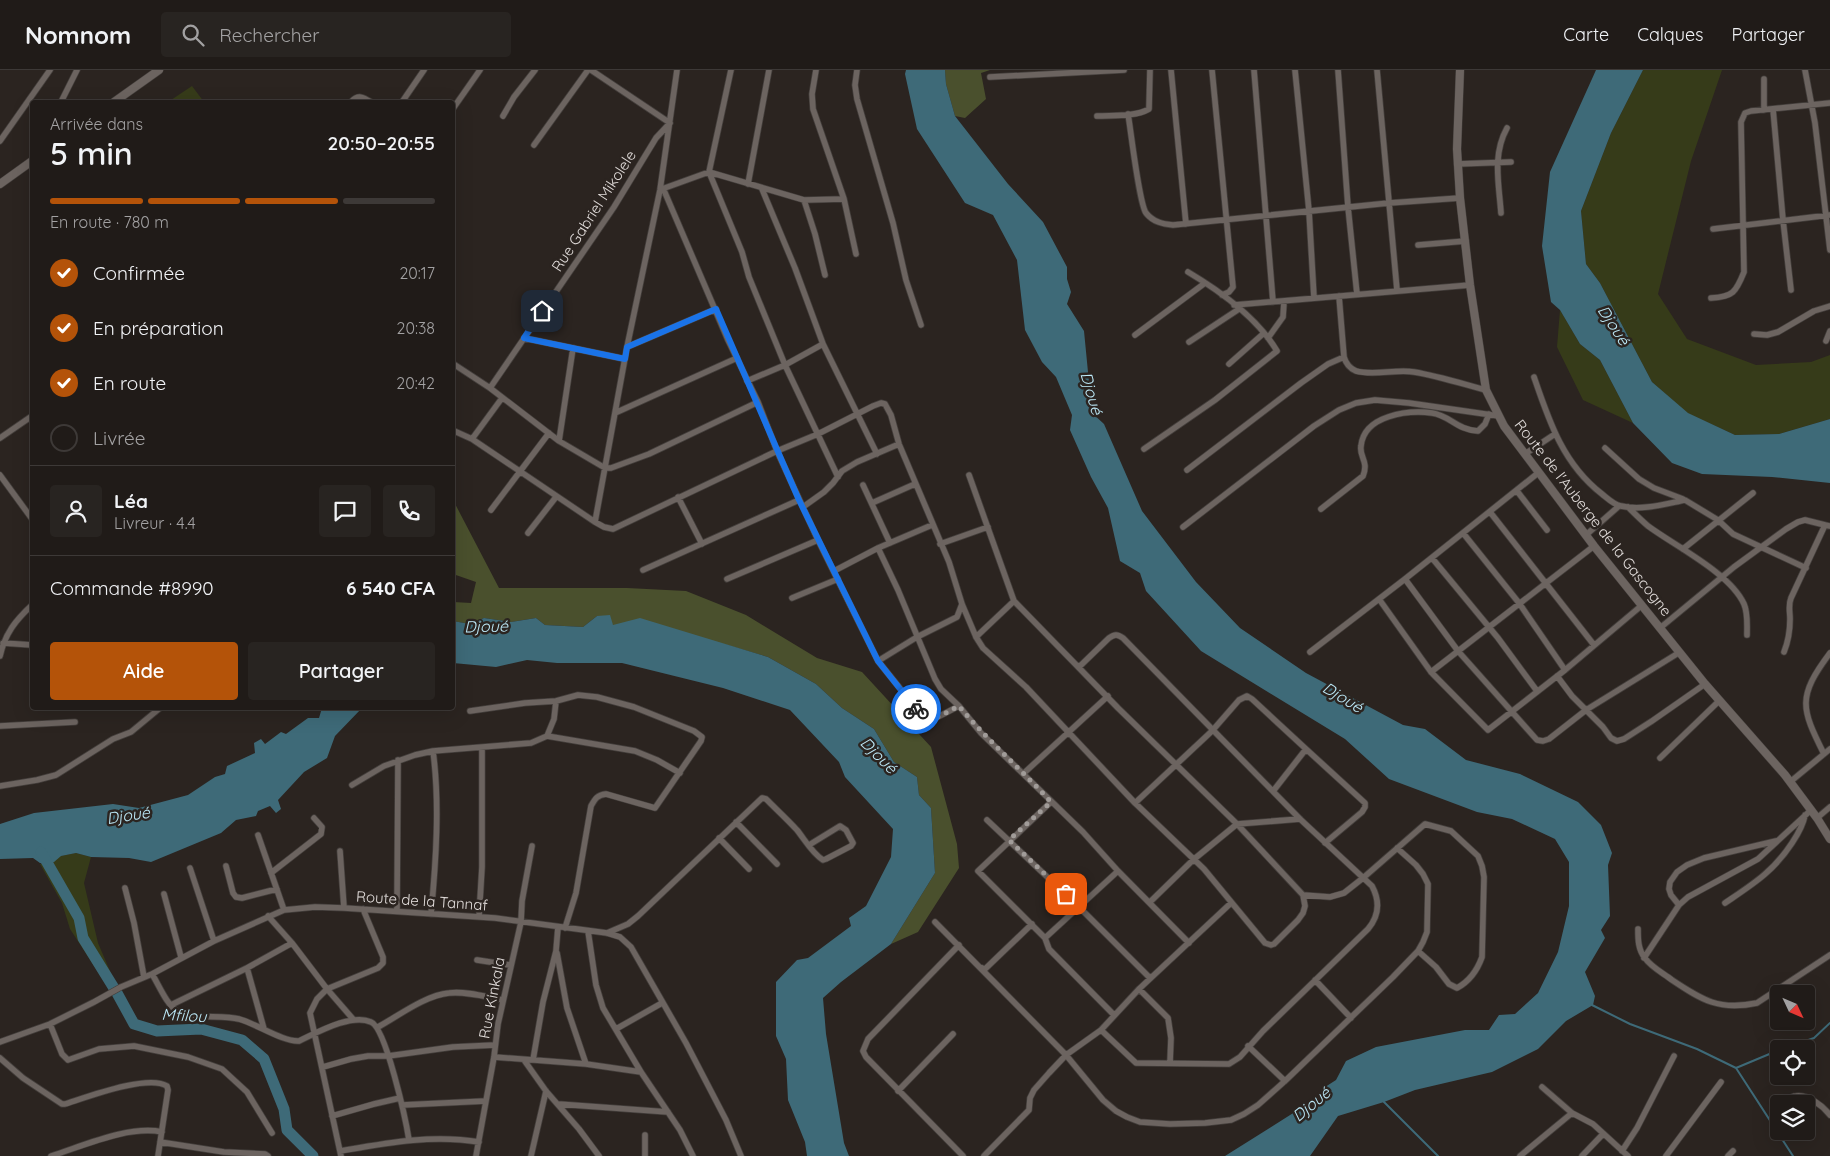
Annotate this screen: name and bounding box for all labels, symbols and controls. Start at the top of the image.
search box [161,12,511,57]
text: Nomnom [25,20,131,50]
icon: search [179,21,207,49]
text: Rechercher [219,23,319,47]
text: Carte [1563,23,1609,46]
text: Calques [1637,23,1704,46]
text: Partager [1732,23,1805,46]
text: Arrivée dans [50,114,143,134]
text: 20:50–20:55 [328,131,435,155]
text: 5 min [50,133,133,173]
street label: Rue Gabriel Mikolele [547,147,640,275]
text: En route · 780 m [50,212,169,232]
icon: check [50,259,78,287]
text: Confirmée [93,261,185,285]
text: 20:17 [399,263,435,283]
pin [521,290,563,332]
icon: home [528,297,556,325]
water label: Djoué [1594,301,1635,350]
icon: check [50,314,78,342]
text: En préparation [93,316,224,340]
text: 20:38 [397,318,435,338]
icon: check [50,369,78,397]
water label: Djoué [1076,369,1108,418]
text: En route [93,371,166,395]
text: 20:42 [396,373,435,393]
street label: Route de l'Auberge de la Gascogne [1511,416,1676,620]
text: Livrée [93,426,146,450]
button: person [50,485,102,537]
button: chat [319,485,371,537]
button: phone [383,485,435,537]
text: Léa [114,489,148,513]
text: Livreur · 4.4 [114,513,196,533]
text: Commande #8990 [50,576,214,600]
text: 6 540 CFA [346,576,435,600]
water label: Djoué [464,616,509,636]
button: Aide [50,642,238,700]
button: Partager [248,642,435,700]
water label: Djoué [1319,677,1368,717]
courier [891,684,941,734]
icon: bike [902,695,930,723]
water label: Djoué [856,732,902,778]
water label: Djoué [105,802,152,828]
pin [1045,873,1087,915]
icon: bag [1052,880,1080,908]
street label: Route de la Tannaf [356,886,489,915]
street label: Rue Kinkala [474,956,509,1040]
north arrow [1770,985,1815,1030]
map controls [1770,985,1815,1140]
water label: Mfilou [161,1004,208,1026]
button: locate [1770,1040,1815,1085]
water label: Djoué [1288,1082,1335,1126]
button: layers [1770,1095,1815,1140]

